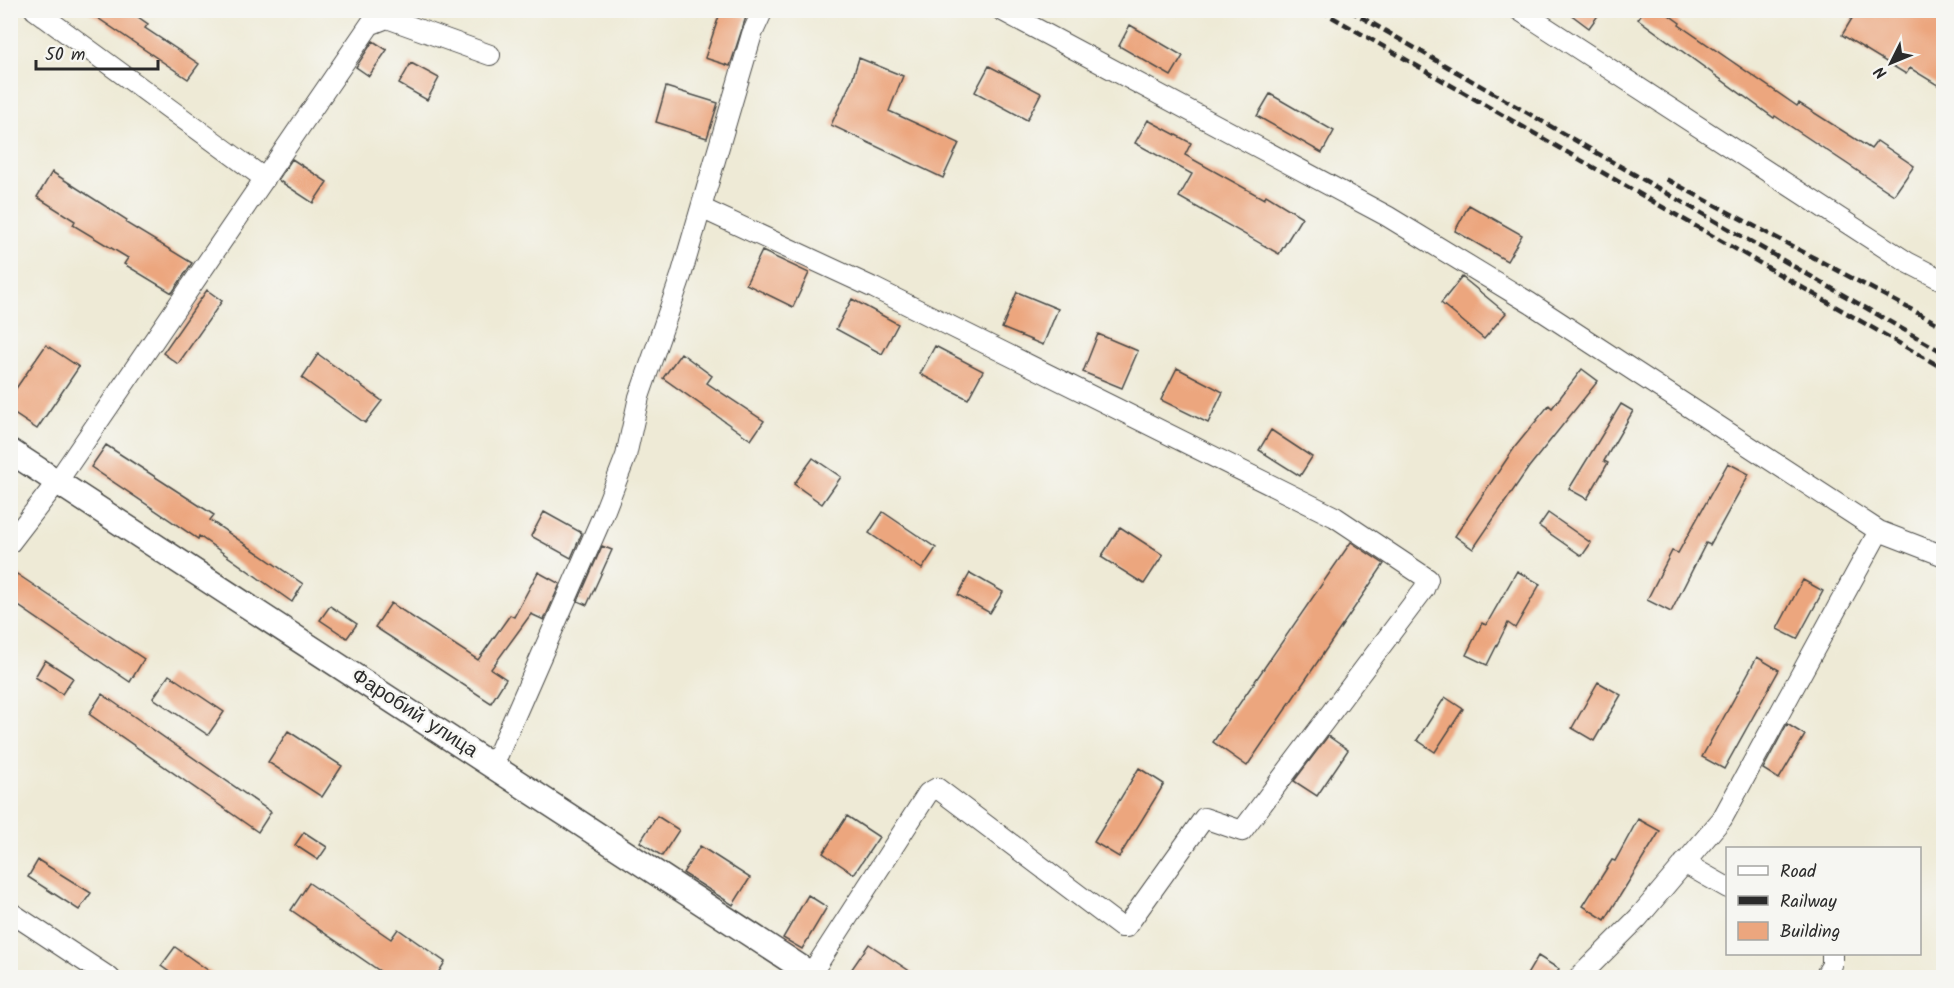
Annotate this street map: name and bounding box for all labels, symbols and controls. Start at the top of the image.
scale bar [36,33,158,71]
north arrow [1861,33,1921,93]
text: 50 m [45,41,85,70]
text: N [1869,60,1894,84]
street label: Фаробий улица [344,661,484,767]
legend [1726,847,1921,955]
text: Road [1780,858,1817,887]
text: Railway [1780,888,1837,917]
text: Building [1780,918,1840,947]

